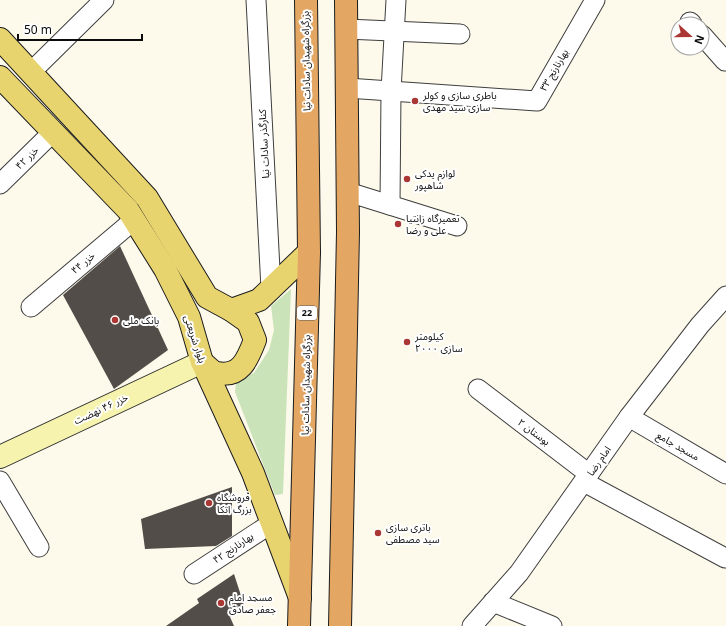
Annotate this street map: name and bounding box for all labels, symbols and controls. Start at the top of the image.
street label: بزرگراه شهیدان سادات نیا [295,10,317,111]
scale bar [18,16,142,42]
north arrow [670,16,710,56]
text: 50 m [24,18,52,43]
text: N [687,31,711,48]
street label: بهارنارنج ۳۳ [533,44,575,95]
place label: باطری سازی و کولر سازی سید مهدی [422,85,497,118]
marker: باطری سازی و کولر سازی سید مهدی [410,96,420,106]
street label: کنارگذر سادات نیا [252,108,276,179]
street label: خزر ۴۲ [10,141,44,175]
place label: لوازم یدکی شاهپور [414,163,456,196]
marker: لوازم یدکی شاهپور [402,174,412,184]
place label: تعمیرگاه زانتیا علی و رضا [406,208,460,241]
marker: تعمیرگاه زانتیا علی و رضا [393,219,403,229]
street label: خزر ۴۴ [66,246,100,280]
road number: 22 [297,306,317,320]
place label: بانک ملی [123,310,160,331]
street label: بلوار شریعتی [177,312,213,366]
marker: بانک ملی [110,315,120,325]
place label: کیلومتر سازی ۲۰۰۰ [414,326,463,359]
street label: بزرگراه شهیدان سادات نیا [295,334,317,435]
marker: کیلومتر سازی ۲۰۰۰ [402,337,412,347]
street label: خزر ۴۶ نهضت [70,387,132,431]
street label: بوستان ۲ [513,412,555,452]
street label: مسجد جامع [652,425,704,467]
street label: امام رضا [581,441,617,481]
place label: فروشگاه بزرگ اتکا [217,487,252,520]
marker: فروشگاه بزرگ اتکا [204,498,214,508]
place label: باتری سازی سید مصطفی [386,517,440,550]
street label: بهارنارنج ۴۲ [208,526,258,570]
marker: باتری سازی سید مصطفی [373,528,383,538]
place label: مسجد امام جعفر صادق [229,587,276,620]
marker: مسجد امام جعفر صادق [216,598,226,608]

